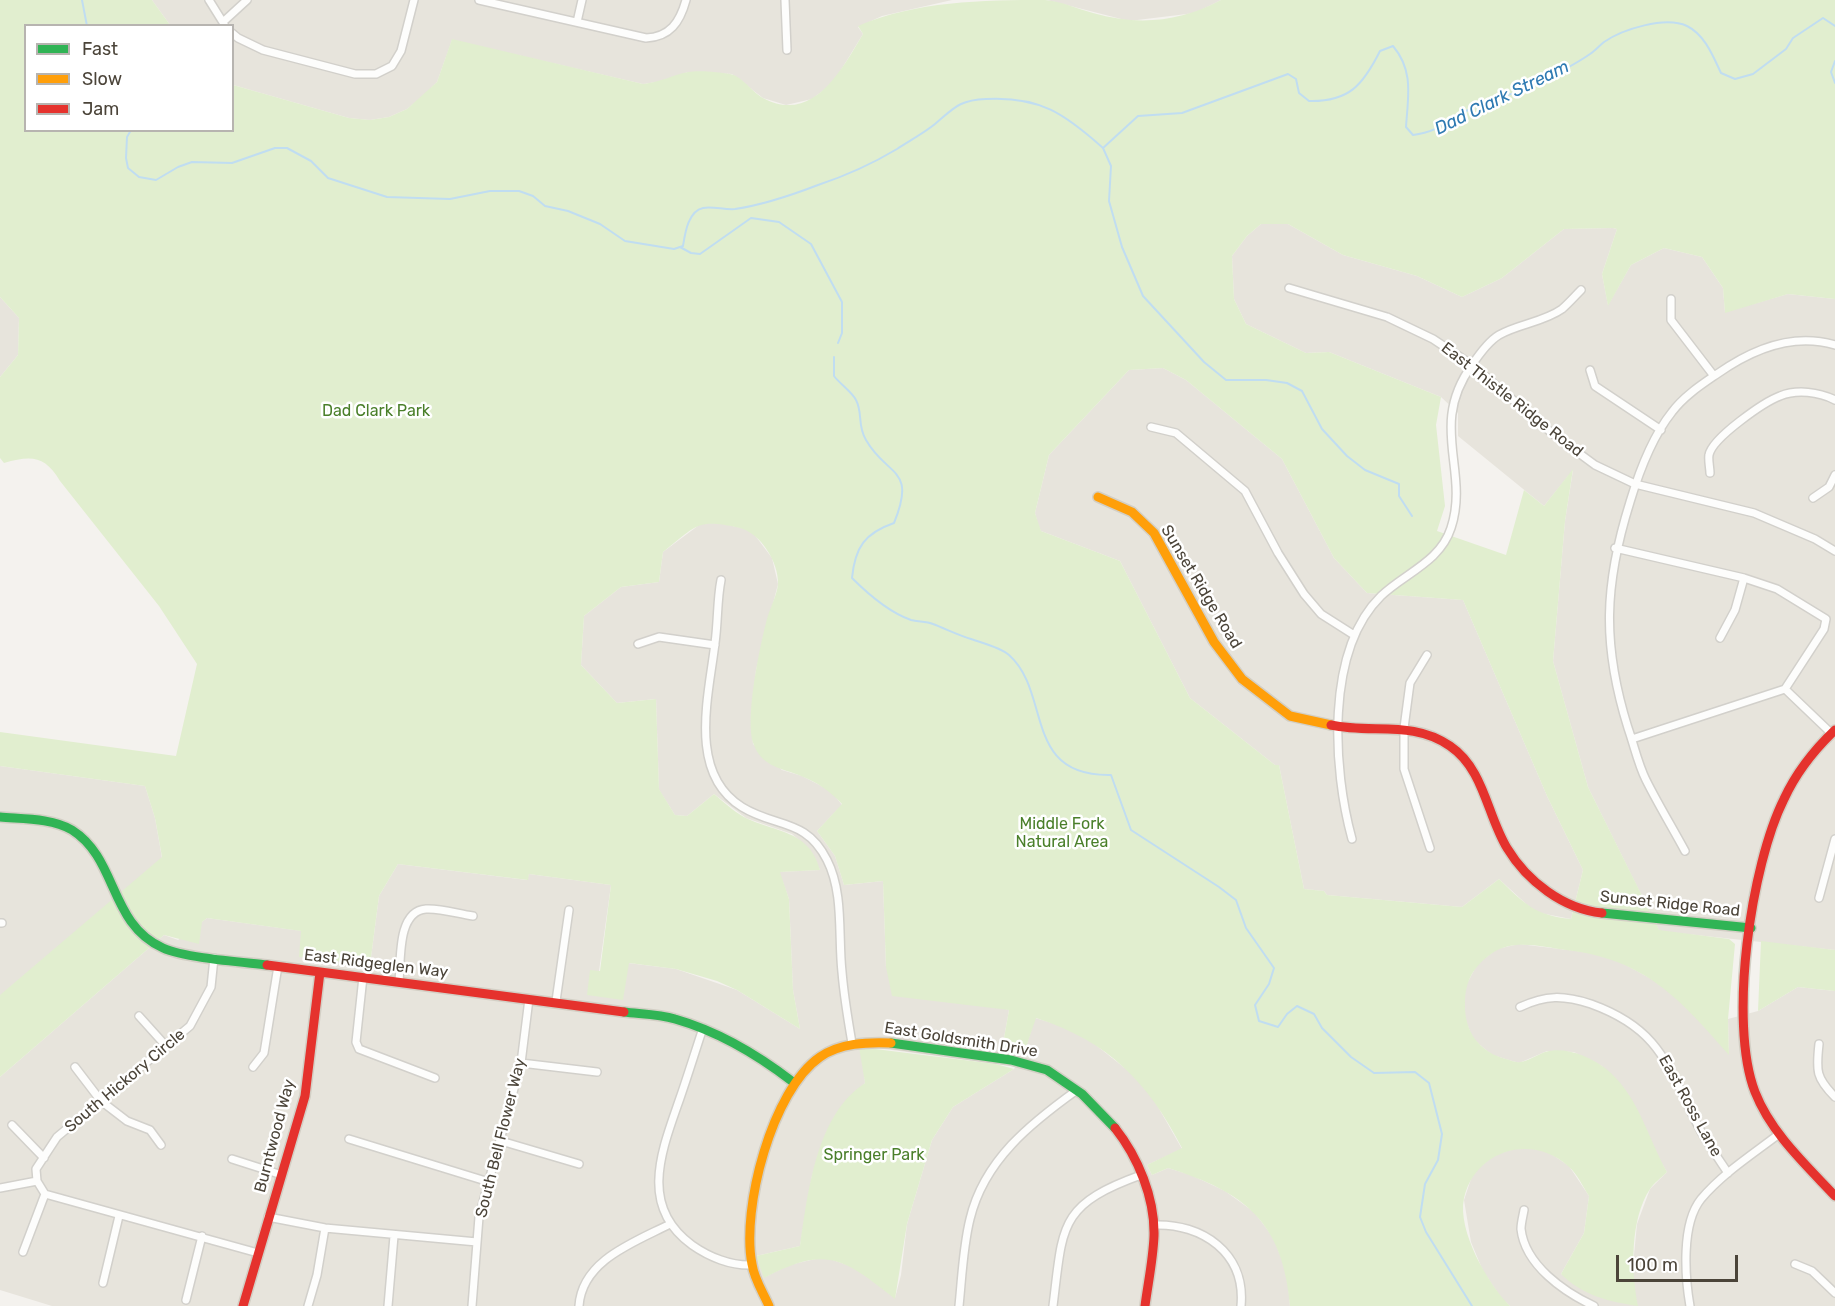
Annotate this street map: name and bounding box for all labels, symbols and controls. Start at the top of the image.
legend [24,24,234,132]
text: Fast [82,38,118,60]
water label: Dad Clark Stream [1431,56,1573,140]
text: Slow [82,68,122,90]
text: Jam [82,98,119,120]
street label: East Thistle Ridge Road [1437,339,1587,461]
park label: Dad Clark Park [322,401,430,421]
street label: Sunset Ridge Road [1157,522,1245,652]
park label: Middle Fork Natural Area [1016,814,1108,852]
street label: Sunset Ridge Road [1599,887,1741,921]
street label: East Ridgeglen Way [303,946,449,982]
street label: East Goldsmith Drive [883,1018,1039,1062]
street label: South Hickory Circle [61,1025,189,1137]
street label: East Ross Lane [1654,1052,1726,1160]
street label: South Bell Flower Way [472,1056,530,1220]
street label: Burntwood Way [251,1077,299,1195]
park label: Springer Park [824,1145,924,1165]
scale bar [1619,1243,1740,1281]
text: 100 m [1627,1254,1678,1276]

